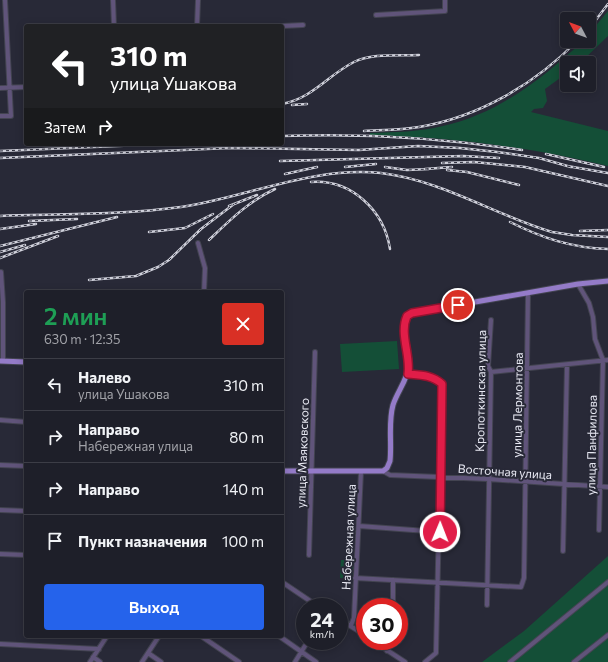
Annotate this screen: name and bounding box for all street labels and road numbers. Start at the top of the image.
street label: Кропоткинская улица [472,330,488,452]
street label: улица Лермонтова [509,352,525,458]
street label: улица Панфилова [583,395,599,495]
street label: улица Маяковского [293,398,311,508]
street label: Восточная улица [457,461,553,481]
street label: Набережная улица [338,484,358,590]

